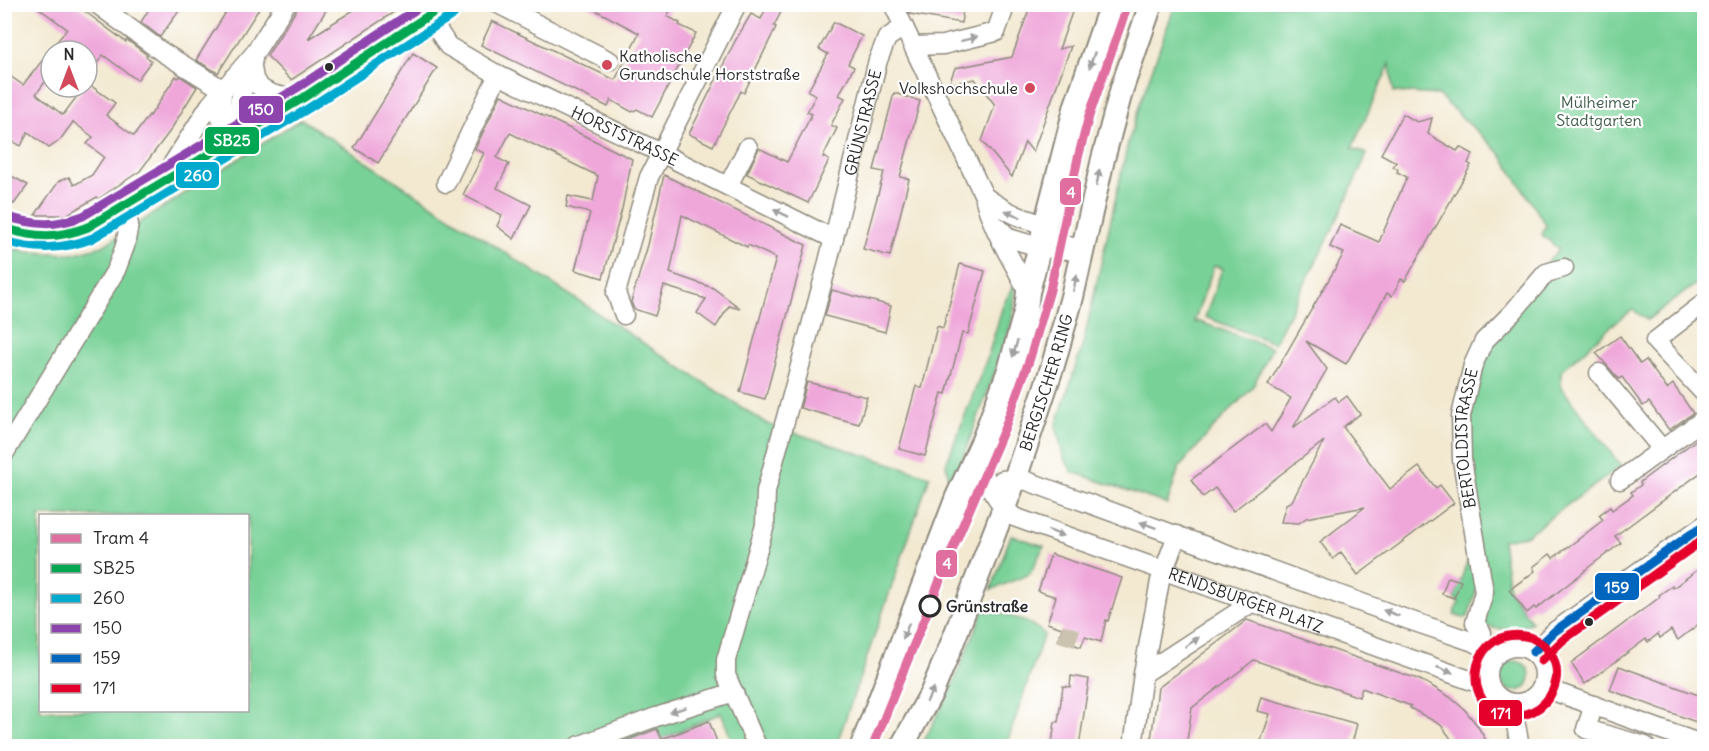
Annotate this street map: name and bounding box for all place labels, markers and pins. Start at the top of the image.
place label: Katholische Grundschule Horststraße [619,46,800,84]
marker: Katholische Grundschule Horststraße [600,58,614,72]
unlabelled marker [323,61,335,73]
place label: Volkshochschule [899,78,1018,98]
marker: Volkshochschule [1023,81,1037,95]
marker: Grünstraße [919,595,941,617]
place label: Grünstraße [946,596,1029,616]
unlabelled marker [1583,616,1595,628]

